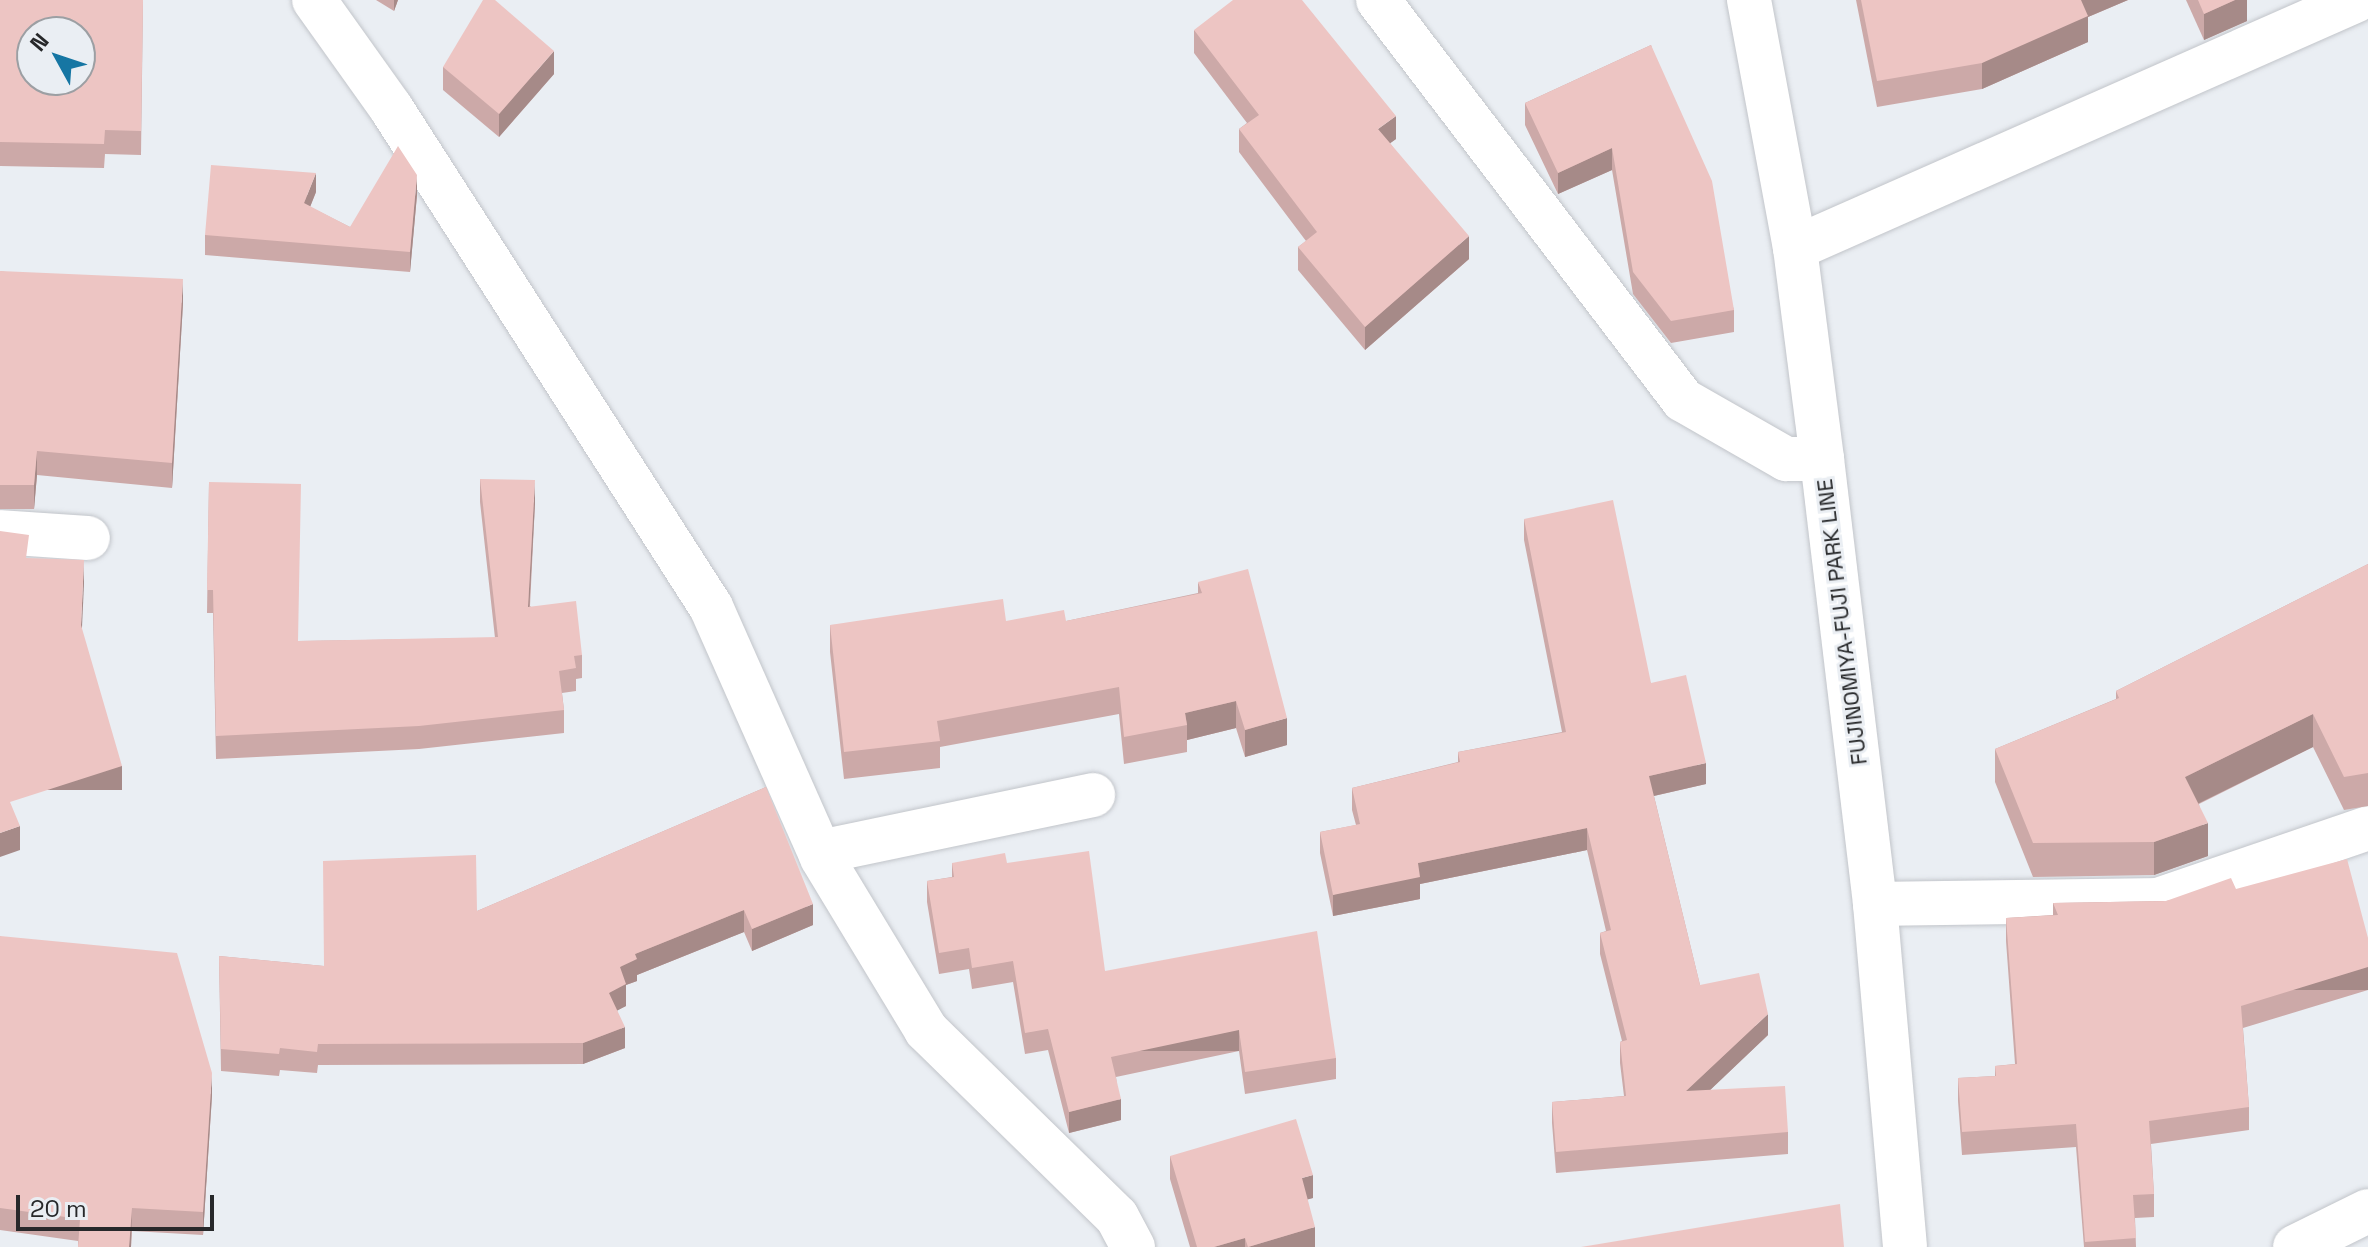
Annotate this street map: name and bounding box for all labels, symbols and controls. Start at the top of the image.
north arrow [16,16,96,96]
text: N [24,27,55,57]
street label: FUJINOMIYA-FUJI PARK LINE [1811,478,1873,766]
scale bar [20,1179,218,1229]
text: 20 m [30,1193,87,1224]

